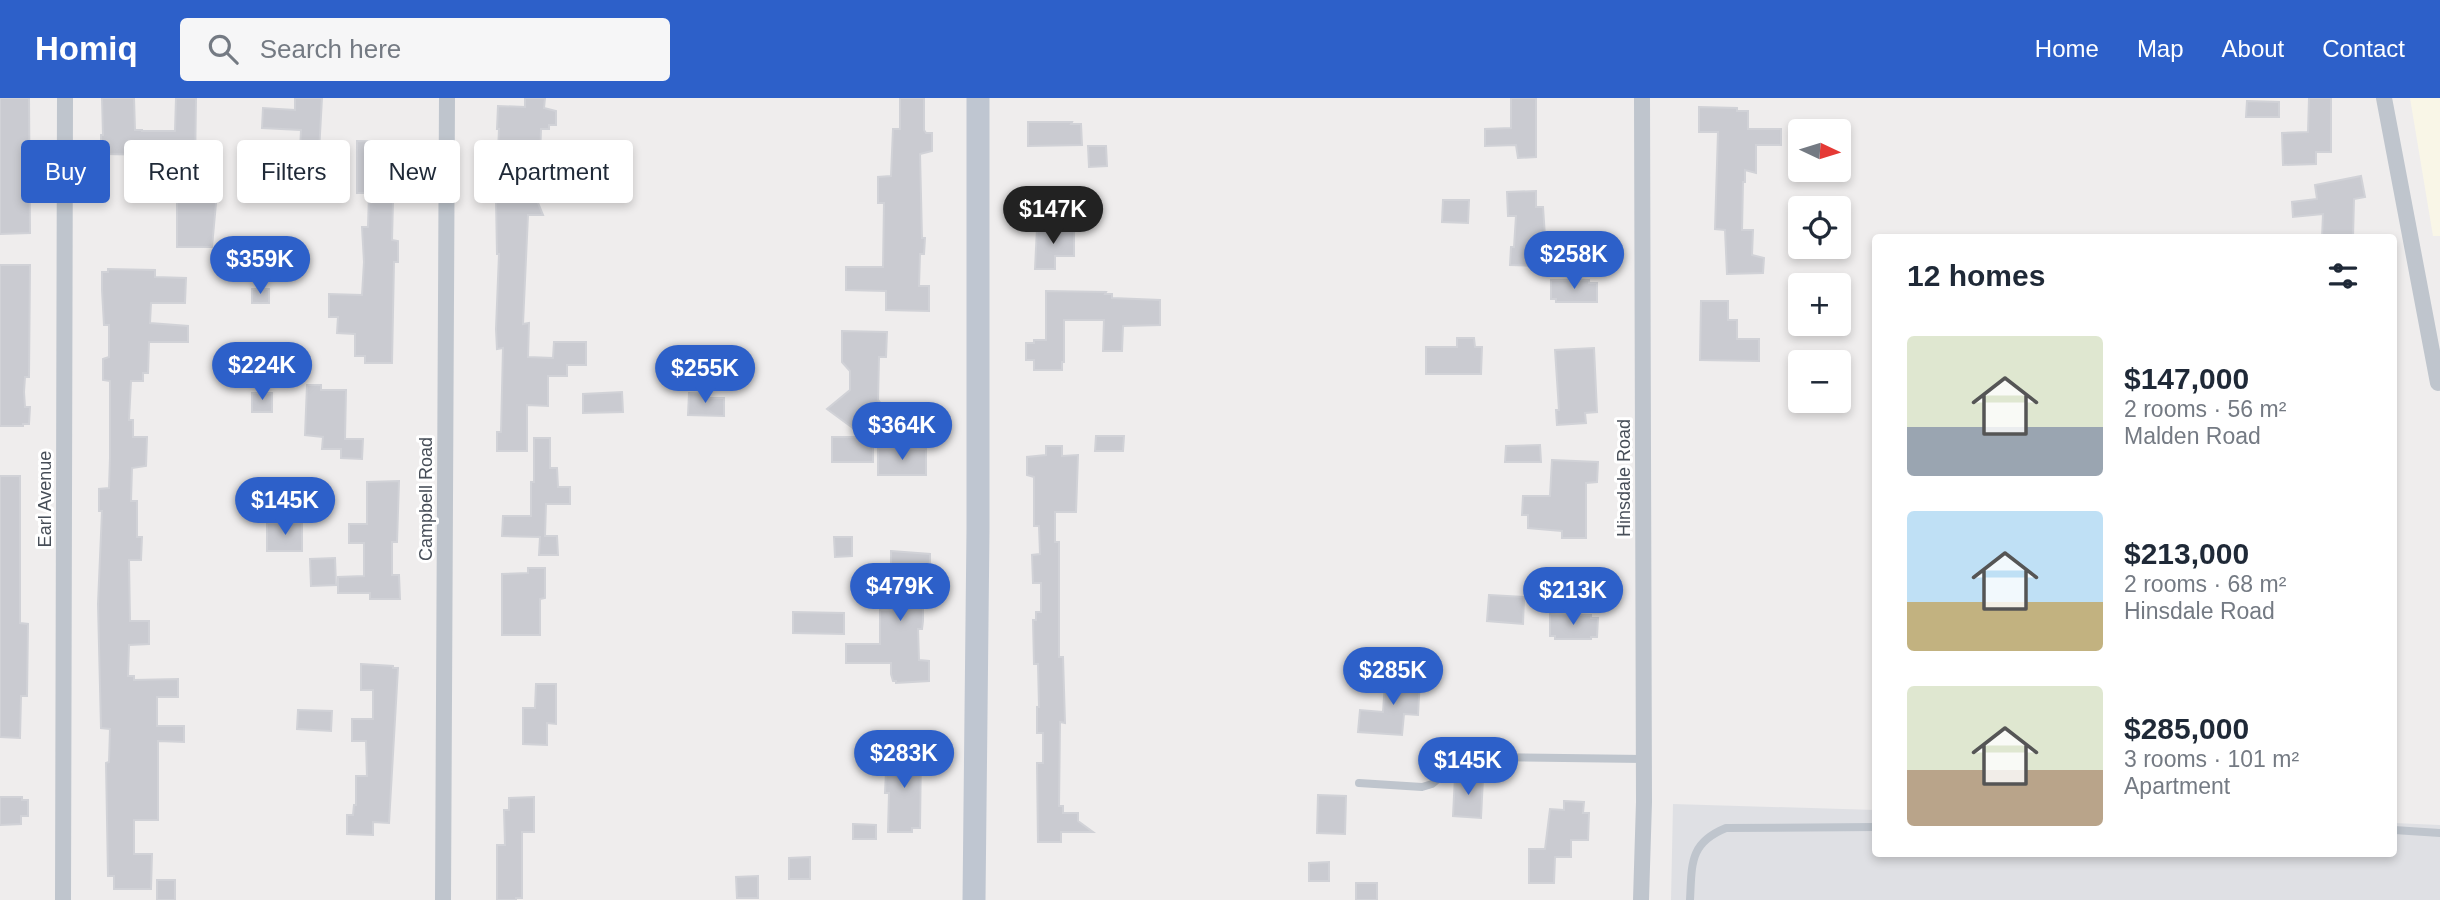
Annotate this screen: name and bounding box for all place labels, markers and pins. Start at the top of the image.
pin: $147K [1004,186,1102,246]
pin: $258K [1525,232,1623,291]
pin: $359K [211,236,309,296]
pin: $224K [213,342,311,402]
pin: $255K [656,345,754,405]
pin: $364K [853,402,951,462]
pin: $145K [236,478,334,537]
pin: $479K [851,564,949,623]
pin: $213K [1524,568,1622,627]
pin: $285K [1344,648,1442,707]
pin: $283K [855,730,953,790]
pin: $145K [1419,738,1517,797]

